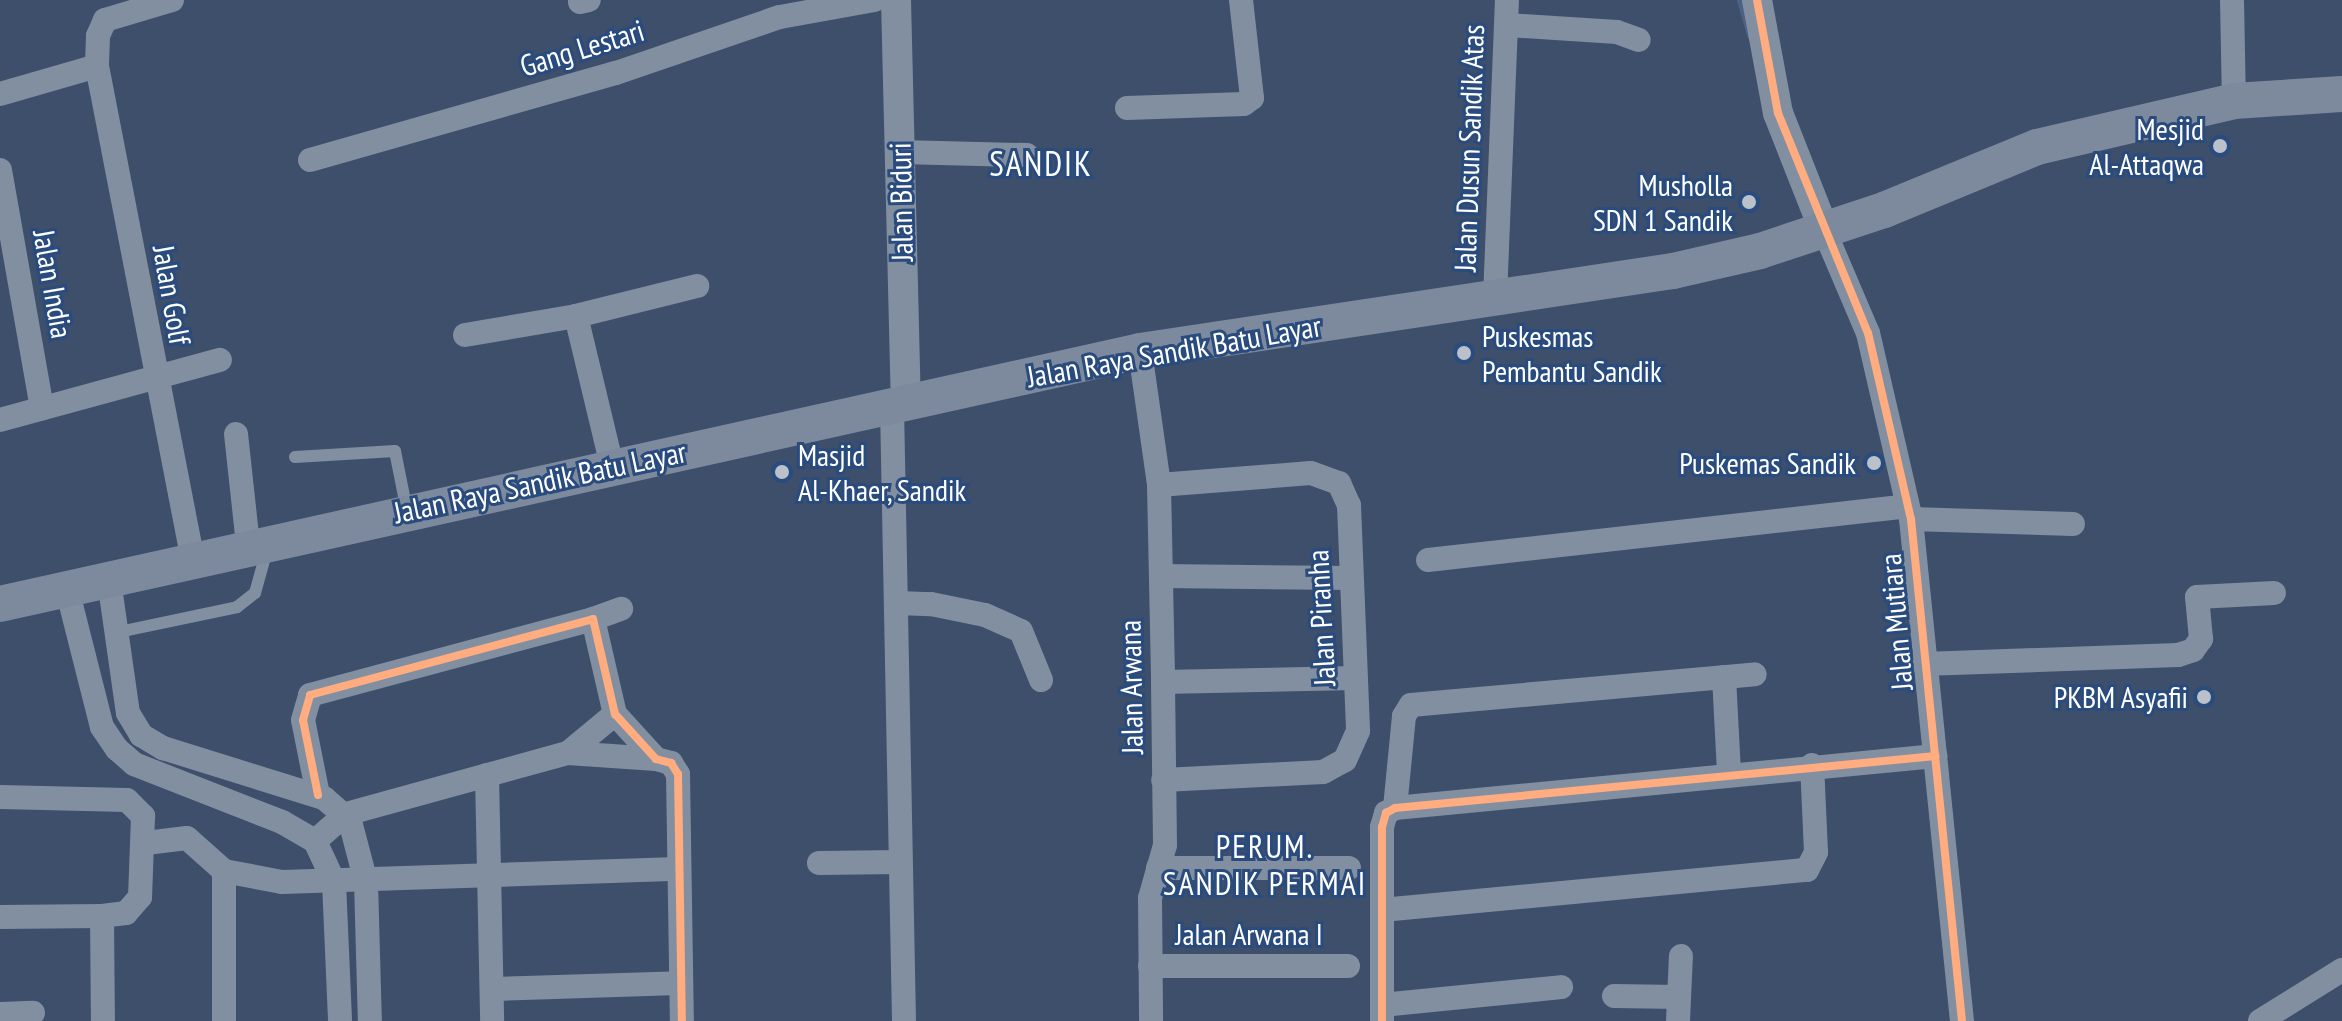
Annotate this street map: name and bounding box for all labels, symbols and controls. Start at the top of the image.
street label: Gang Lestari [516,12,648,84]
street label: Jalan Dusun Sandik Atas [1447,23,1491,273]
place label: Mesjid Al-Attaqwa [2089,111,2204,182]
marker: Mesjid Al-Attaqwa [2211,137,2229,155]
street label: Jalan Biduri [882,142,920,262]
district label: SANDIK [989,144,1093,184]
place label: Musholla SDN 1 Sandik [1593,167,1733,238]
marker: Musholla SDN 1 Sandik [1740,193,1758,211]
street label: Jalan India [26,227,80,341]
street label: Jalan Golf [146,243,198,347]
street label: Jalan Raya Sandik Batu Layar [1024,307,1324,395]
place label: Puskesmas Pembantu Sandik [1482,318,1662,388]
marker: Puskesmas Pembantu Sandik [1453,342,1475,364]
street label: Jalan Raya Sandik Batu Layar [390,433,690,531]
place label: Masjid Al-Khaer, Sandik [798,437,968,508]
place label: Puskemas Sandik [1679,445,1856,481]
marker: Puskemas Sandik [1863,452,1885,474]
marker: Masjid Al-Khaer, Sandik [773,463,791,481]
street label: Jalan Piranha [1299,549,1343,687]
street label: Jalan Mutiara [1872,552,1920,692]
street label: Jalan Arwana [1112,619,1150,755]
place label: PKBM Asyafii [2053,679,2188,715]
marker: PKBM Asyafii [2195,688,2213,706]
district label: PERUM. SANDIK PERMAI [1162,828,1368,903]
street label: Jalan Arwana I [1175,916,1323,952]

